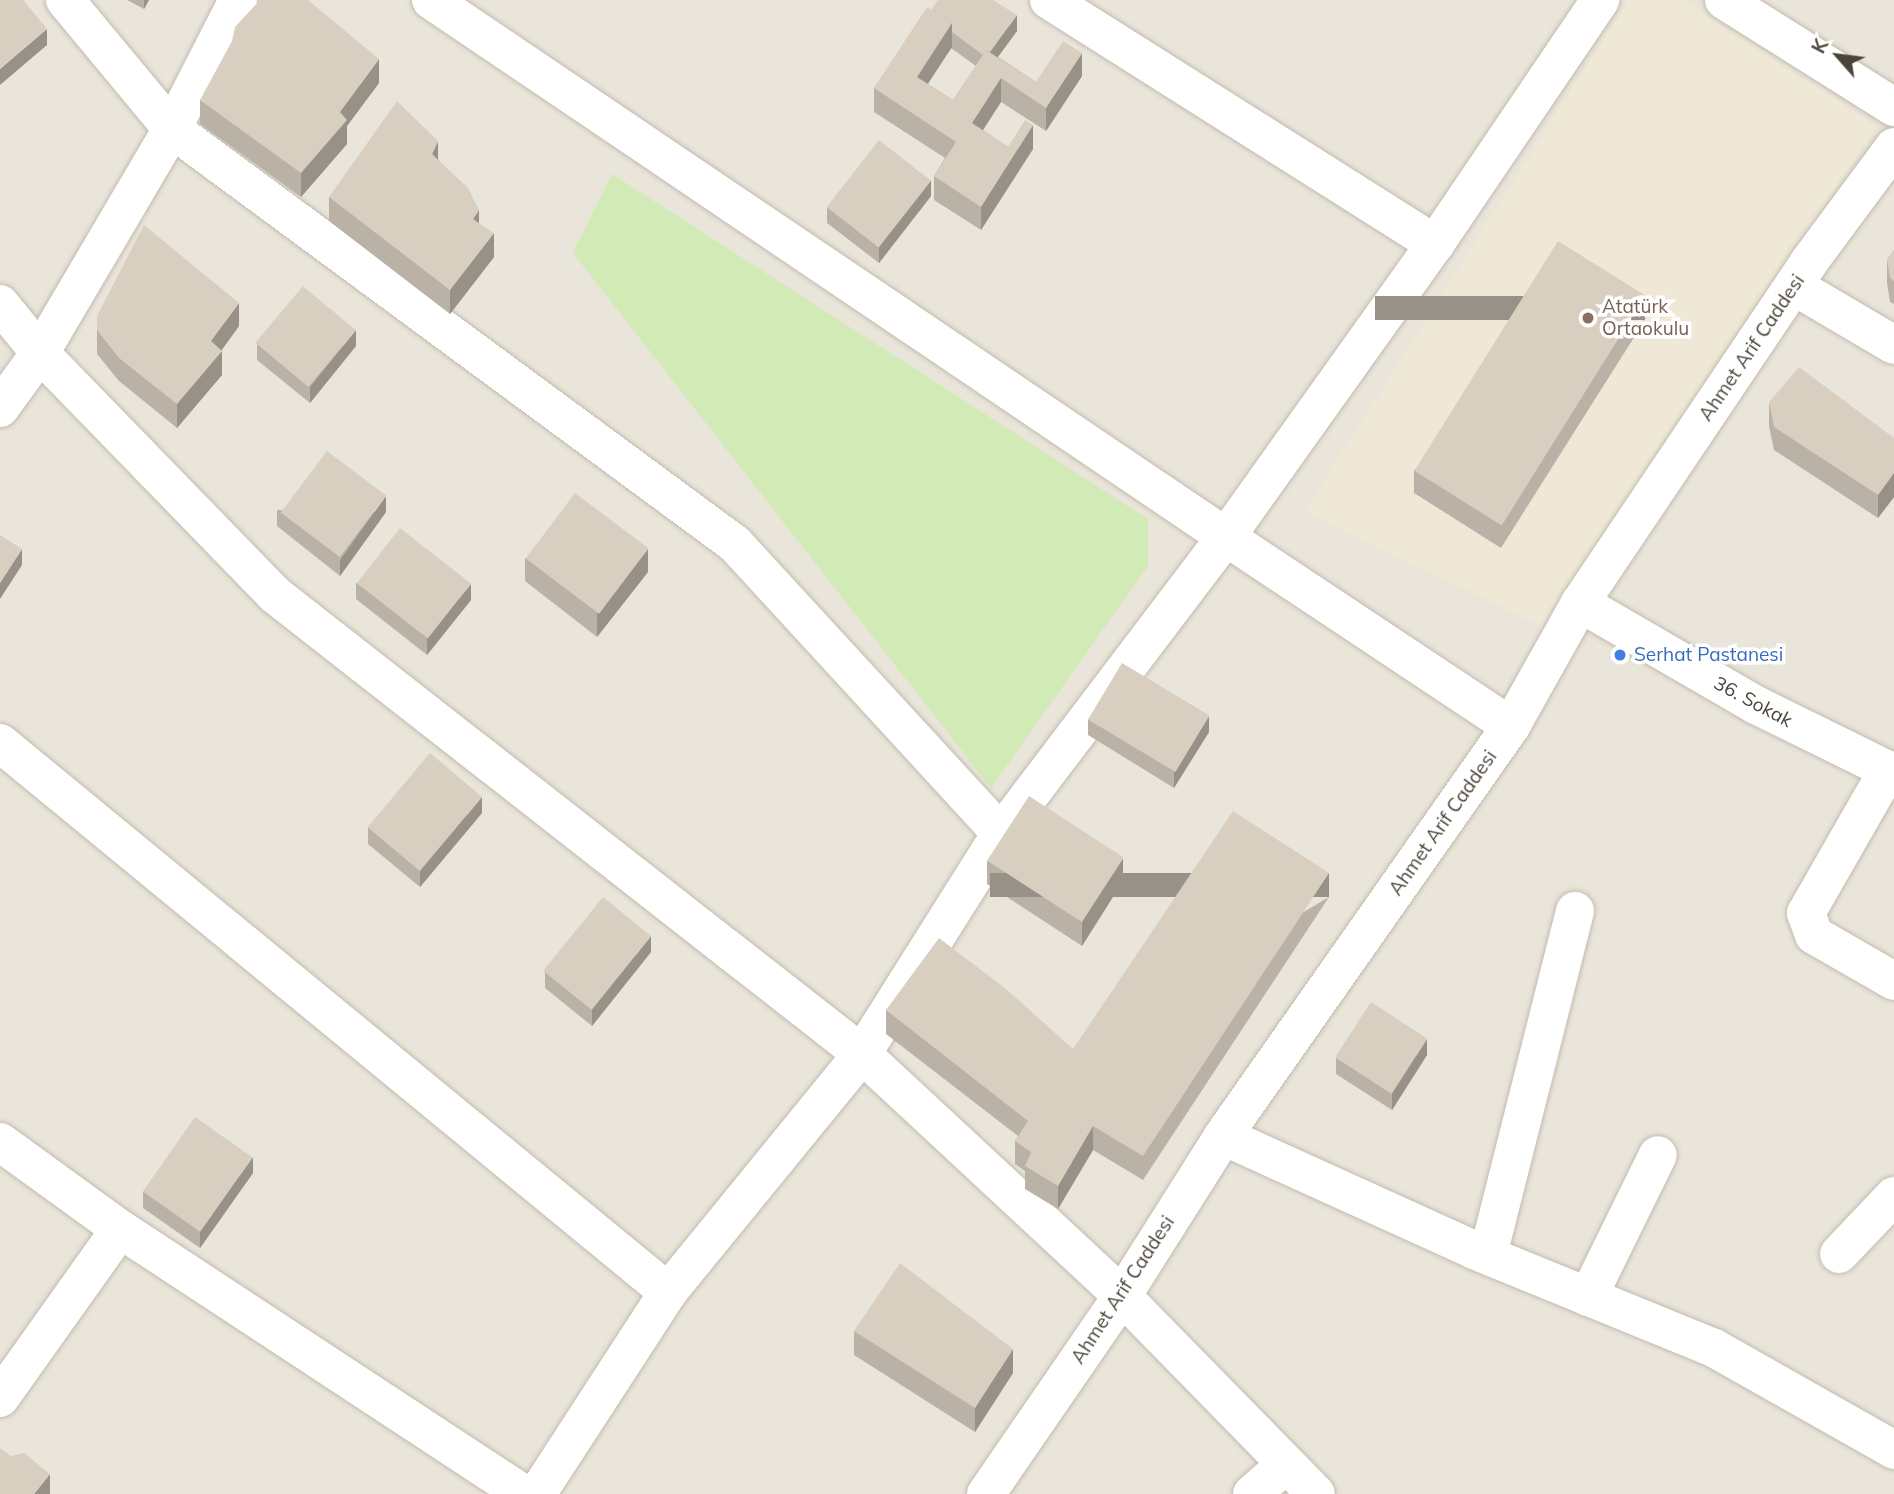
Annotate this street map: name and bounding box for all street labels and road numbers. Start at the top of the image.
street label: Ahmet Arif Caddesi [1695,270,1809,426]
street label: 36. Sokak [1710,672,1796,732]
street label: Ahmet Arif Caddesi [1384,746,1502,900]
street label: Ahmet Arif Caddesi [1067,1212,1179,1368]

